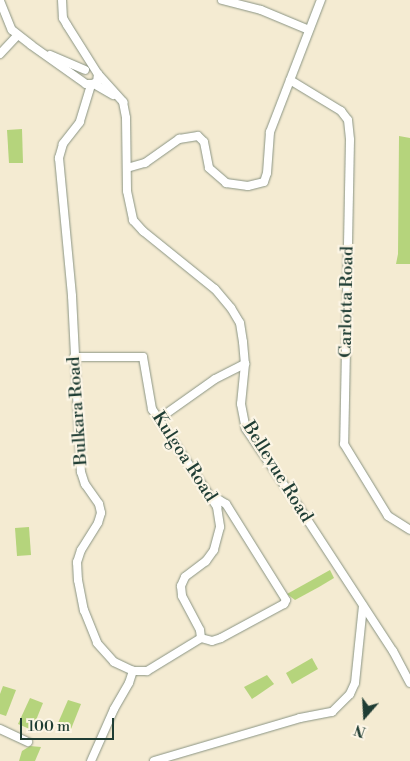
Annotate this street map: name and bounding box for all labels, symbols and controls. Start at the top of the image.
street label: Carlotta Road [335,246,359,358]
street label: Bulkara Road [63,356,93,466]
street label: Kulgoa Road [147,408,221,506]
street label: Bellevue Road [237,417,317,527]
north arrow [340,691,390,741]
scale bar [22,708,116,740]
text: 100 m [28,717,70,736]
text: N [352,720,368,740]

